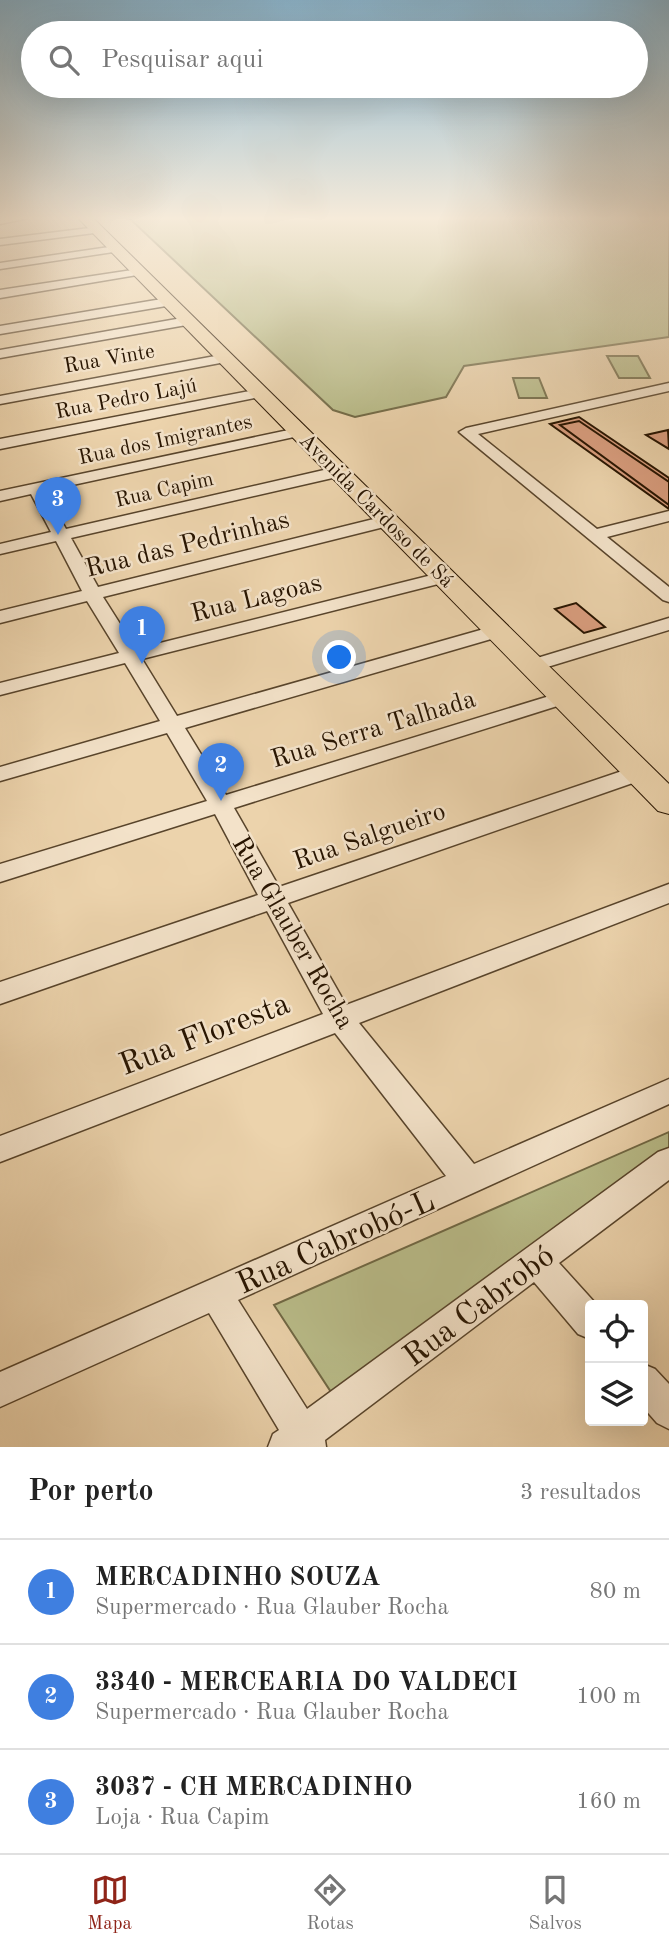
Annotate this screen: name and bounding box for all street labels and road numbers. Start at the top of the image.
street label: Rua Vinte [62,341,156,378]
street label: Rua Pedro Lajú [54,375,199,423]
street label: Rua dos Imigrantes [76,412,254,469]
street label: Avenida Cardoso de Sá [295,430,457,592]
street label: Rua Capim [113,469,216,512]
street label: Rua das Pedrinhas [83,507,292,583]
street label: Rua Lagoas [188,570,325,628]
street label: Rua Serra Talhada [268,686,479,773]
street label: Rua Salgueiro [290,799,449,875]
street label: Rua Glauber Rocha [226,832,358,1034]
street label: Rua Floresta [115,989,295,1083]
street label: Rua Cabrobó-L [232,1186,440,1302]
street label: Rua Cabrobó [398,1241,561,1374]

